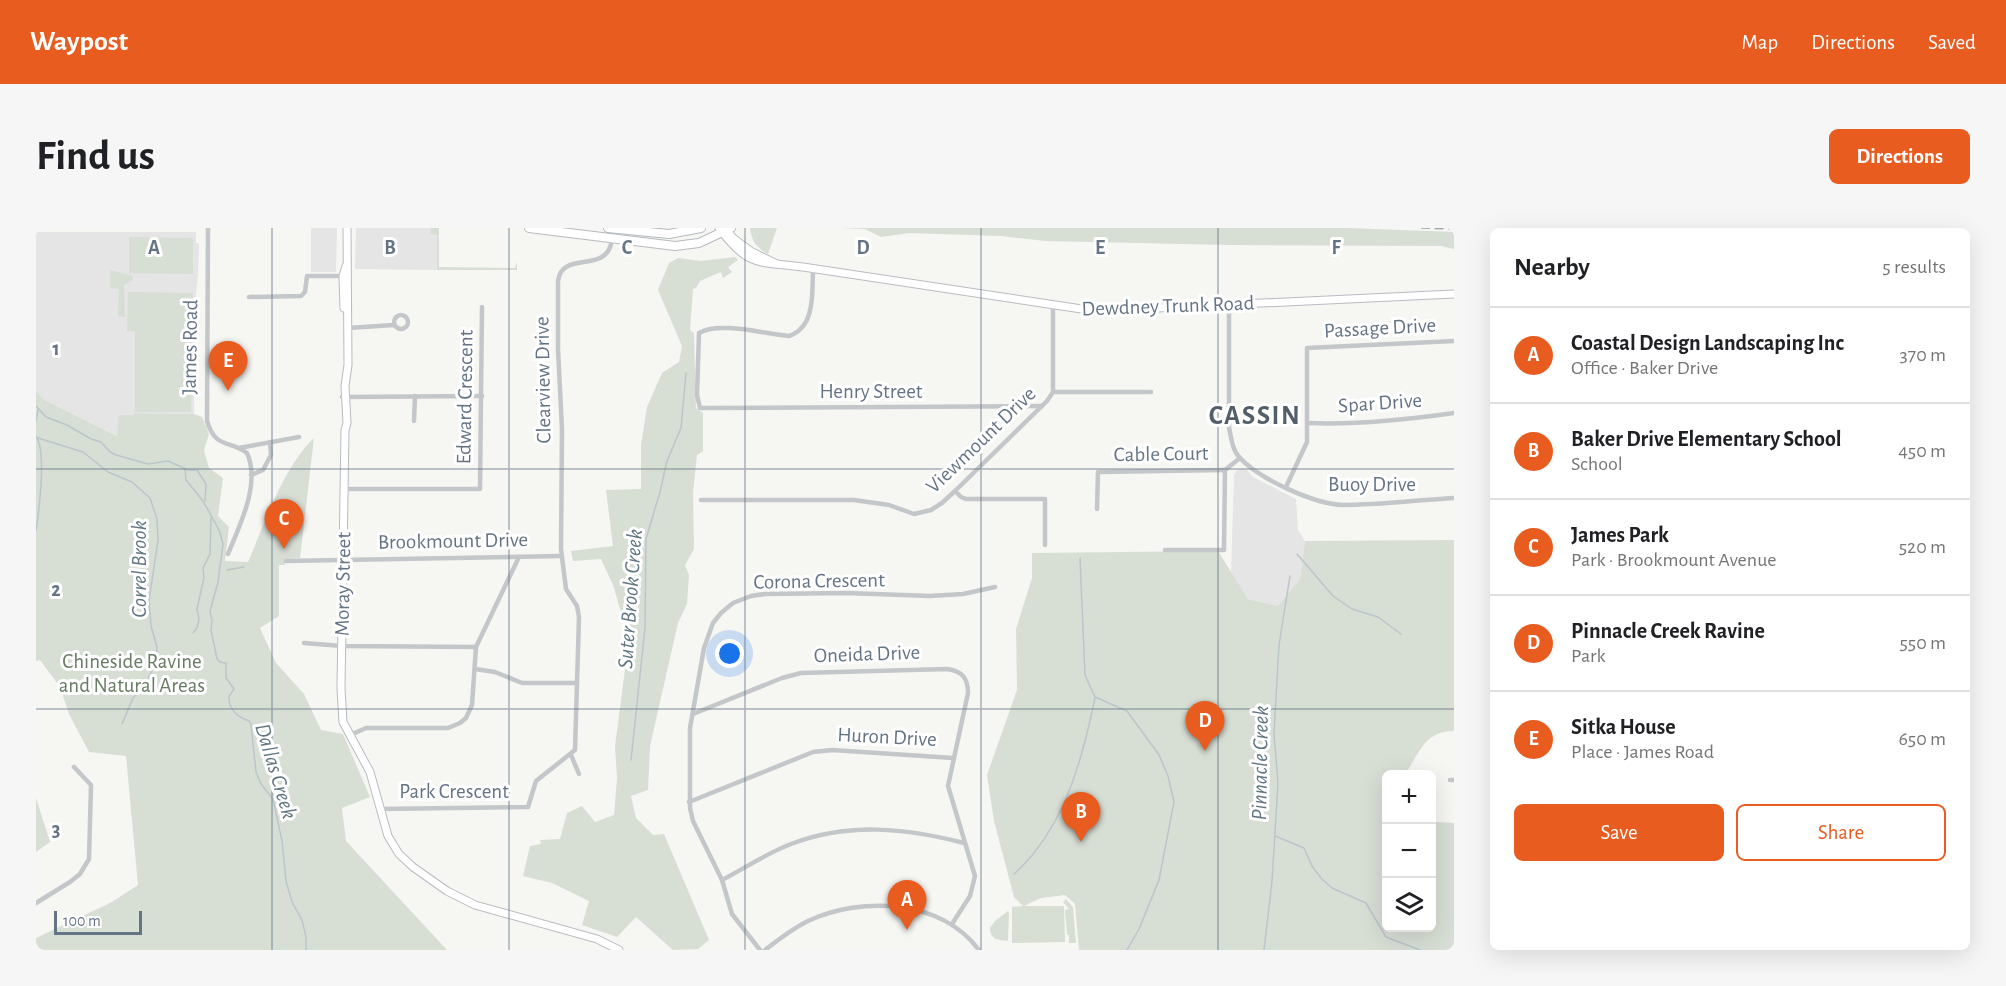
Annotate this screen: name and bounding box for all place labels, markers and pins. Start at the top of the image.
pin: E [208,342,248,391]
pin: C [264,500,304,549]
pin: D [1186,702,1224,751]
pin: B [1062,792,1100,842]
pin: A [888,880,926,930]

